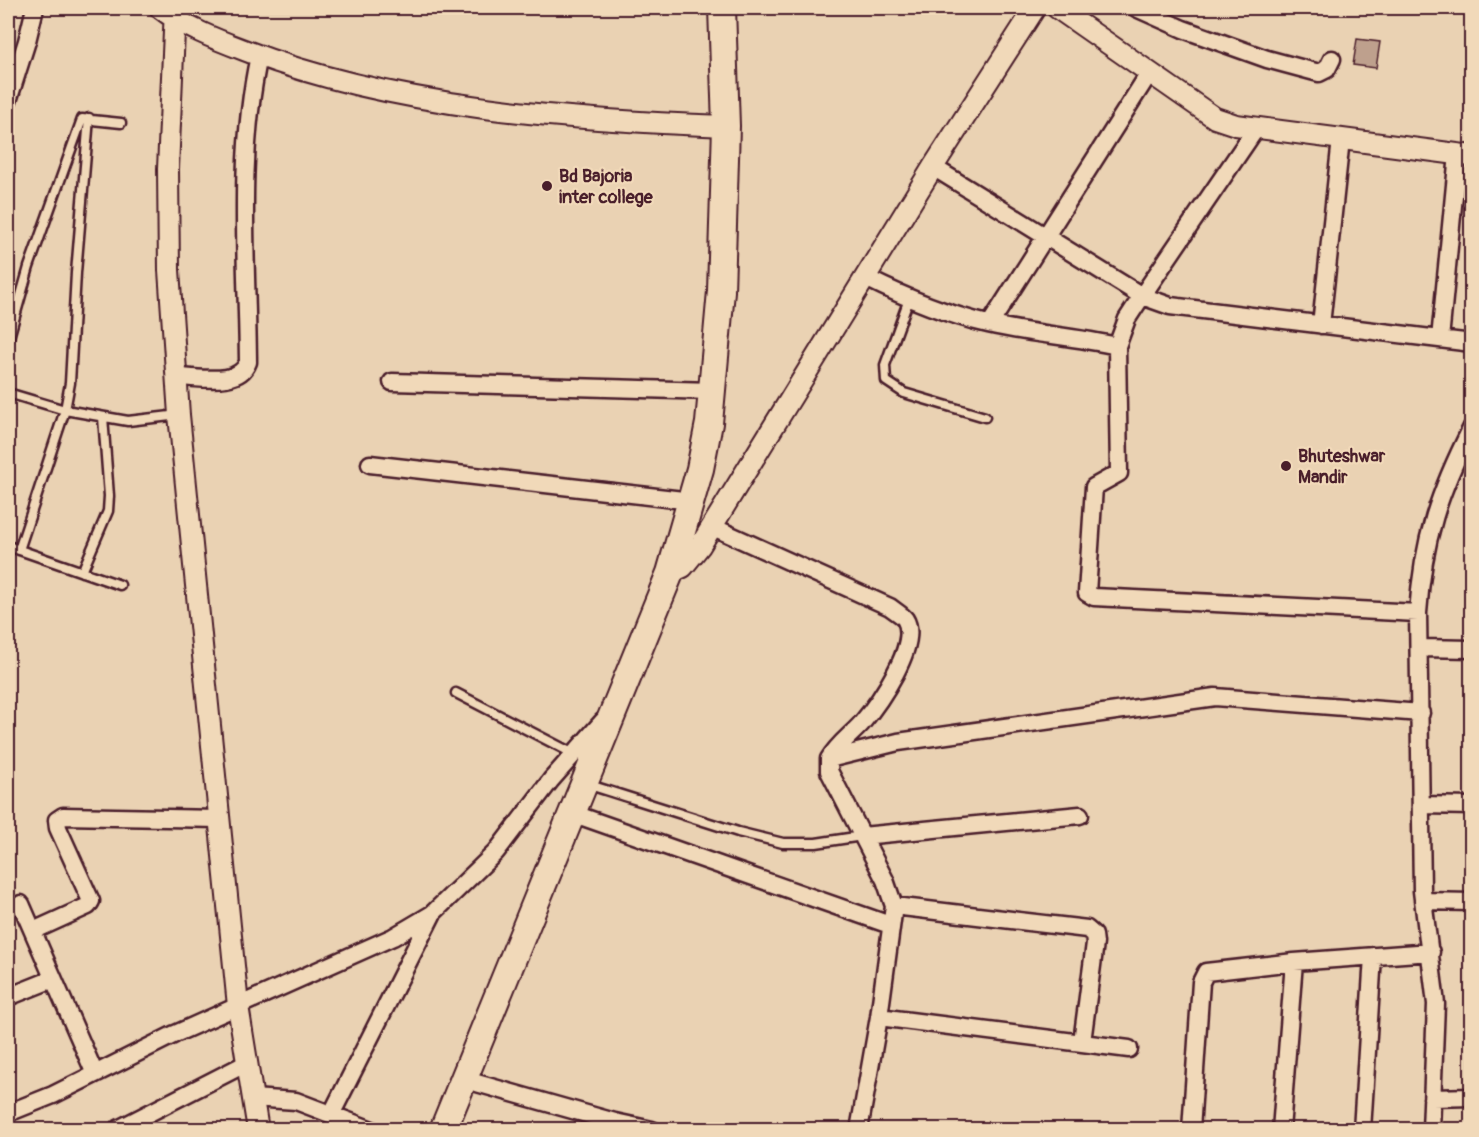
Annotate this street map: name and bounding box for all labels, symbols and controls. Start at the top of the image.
place label: Bd Bajoria inter college [559,165,654,209]
marker: Bd Bajoria inter college [540,179,554,193]
place label: Bhuteshwar Mandir [1298,445,1386,489]
marker: Bhuteshwar Mandir [1279,459,1293,473]

